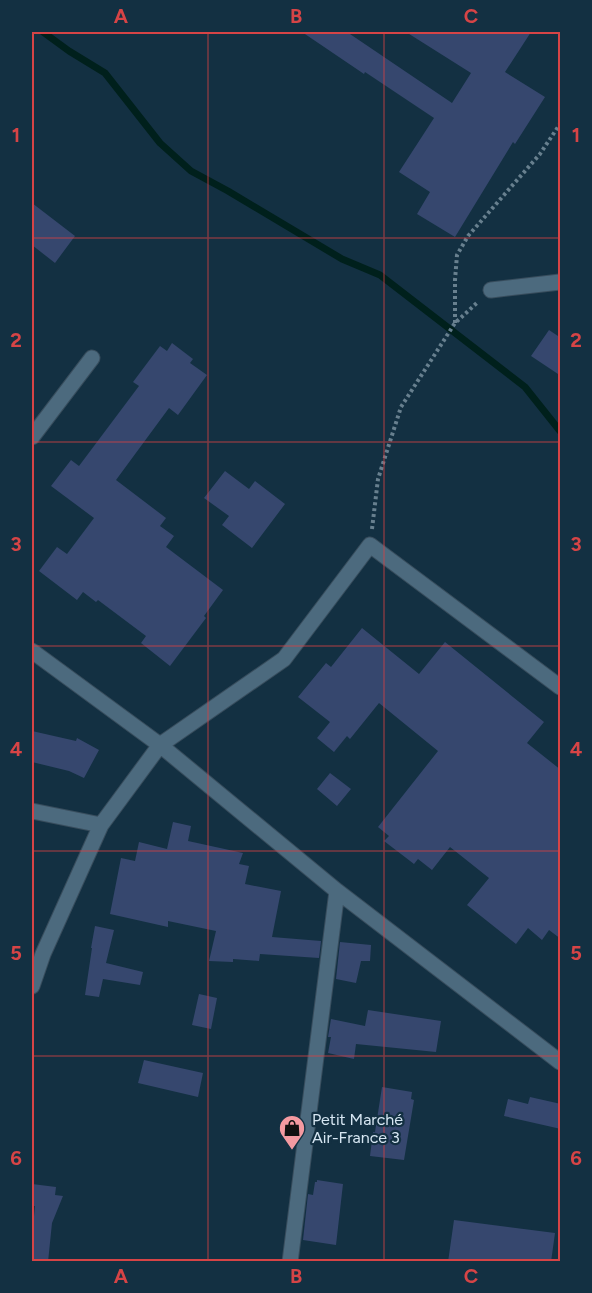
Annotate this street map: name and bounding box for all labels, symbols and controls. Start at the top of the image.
text: A [114,4,129,28]
text: B [290,4,302,28]
text: C [464,4,478,28]
text: 1 [12,123,20,147]
text: 1 [572,123,580,147]
text: 2 [10,328,22,352]
text: 2 [570,328,582,352]
text: 3 [10,532,22,556]
text: 3 [570,532,582,556]
text: 4 [10,737,23,761]
text: 4 [570,737,583,761]
text: 5 [10,941,22,965]
text: 5 [570,941,582,965]
place label: Petit Marché Air-France 3 [312,1110,403,1147]
shop icon: Petit Marché Air-France 3 [277,1113,307,1151]
text: 6 [10,1146,22,1170]
text: 6 [570,1146,582,1170]
text: A [114,1264,129,1288]
text: B [290,1264,302,1288]
text: C [464,1264,478,1288]

